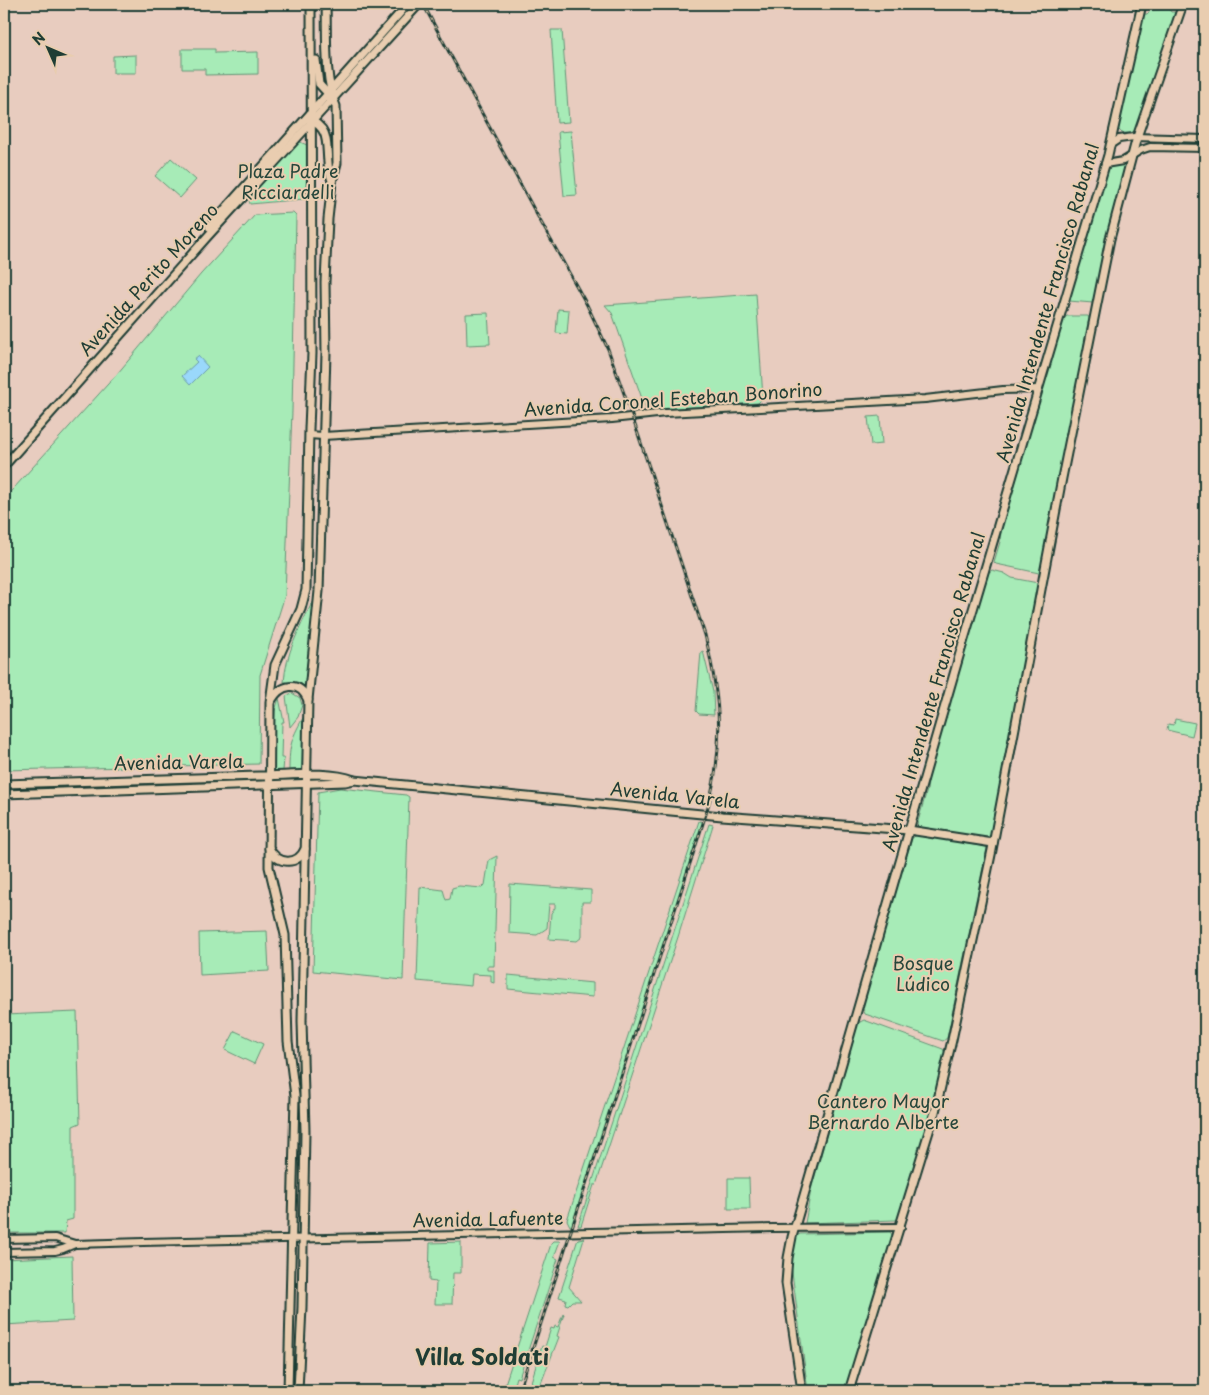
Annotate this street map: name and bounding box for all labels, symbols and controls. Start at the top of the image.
north arrow [22,22,72,72]
text: N [27,27,50,50]
street label: Avenida Intendente Francisco Rabanal [988,140,1105,465]
park label: Plaza Padre Ricciardelli [238,157,338,205]
street label: Avenida Perito Moreno [72,197,224,361]
street label: Avenida Coronel Esteban Bonorino [523,375,823,422]
street label: Avenida Intendente Francisco Rabanal [874,529,991,854]
street label: Avenida Varela [114,747,245,776]
street label: Avenida Varela [609,774,742,815]
park label: Bosque Lúdico [892,949,954,997]
park label: Cantero Mayor Bernardo Alberte [807,1087,959,1135]
street label: Avenida Lafuente [412,1204,564,1233]
district label: Villa Soldati [415,1339,549,1372]

